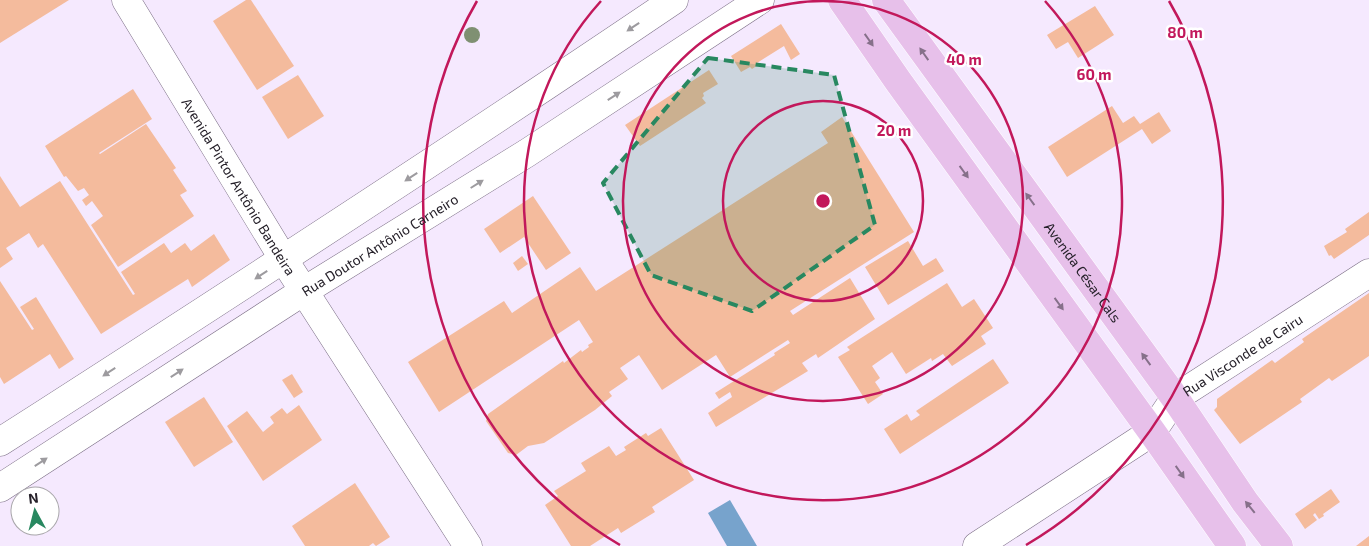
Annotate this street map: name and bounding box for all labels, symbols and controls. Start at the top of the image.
one-way arrow [627,23,640,32]
text: 80 m [1167,23,1203,41]
one-way arrow [864,33,874,47]
one-way arrow [919,47,929,61]
text: 40 m [946,50,982,68]
text: 60 m [1077,65,1111,83]
one-way arrow [607,91,621,101]
street label: Avenida Pintor Antônio Bandeira [179,94,300,278]
text: 20 m [877,121,911,139]
one-way arrow [959,165,969,179]
one-way arrow [405,172,418,181]
one-way arrow [471,179,484,188]
street label: Rua Doutor Antônio Carneiro [298,189,461,299]
centre of rings [814,192,832,210]
one-way arrow [1025,192,1035,206]
street label: Avenida César Cals [1041,219,1125,325]
one-way arrow [254,271,267,280]
one-way arrow [1054,297,1064,311]
street label: Rua Visconde de Cairu [1179,310,1305,399]
one-way arrow [1141,353,1152,366]
one-way arrow [103,368,116,377]
one-way arrow [171,369,184,378]
one-way arrow [34,457,48,466]
one-way arrow [1175,466,1185,479]
north arrow [10,486,60,536]
text: N [27,489,39,507]
one-way arrow [1244,501,1255,514]

